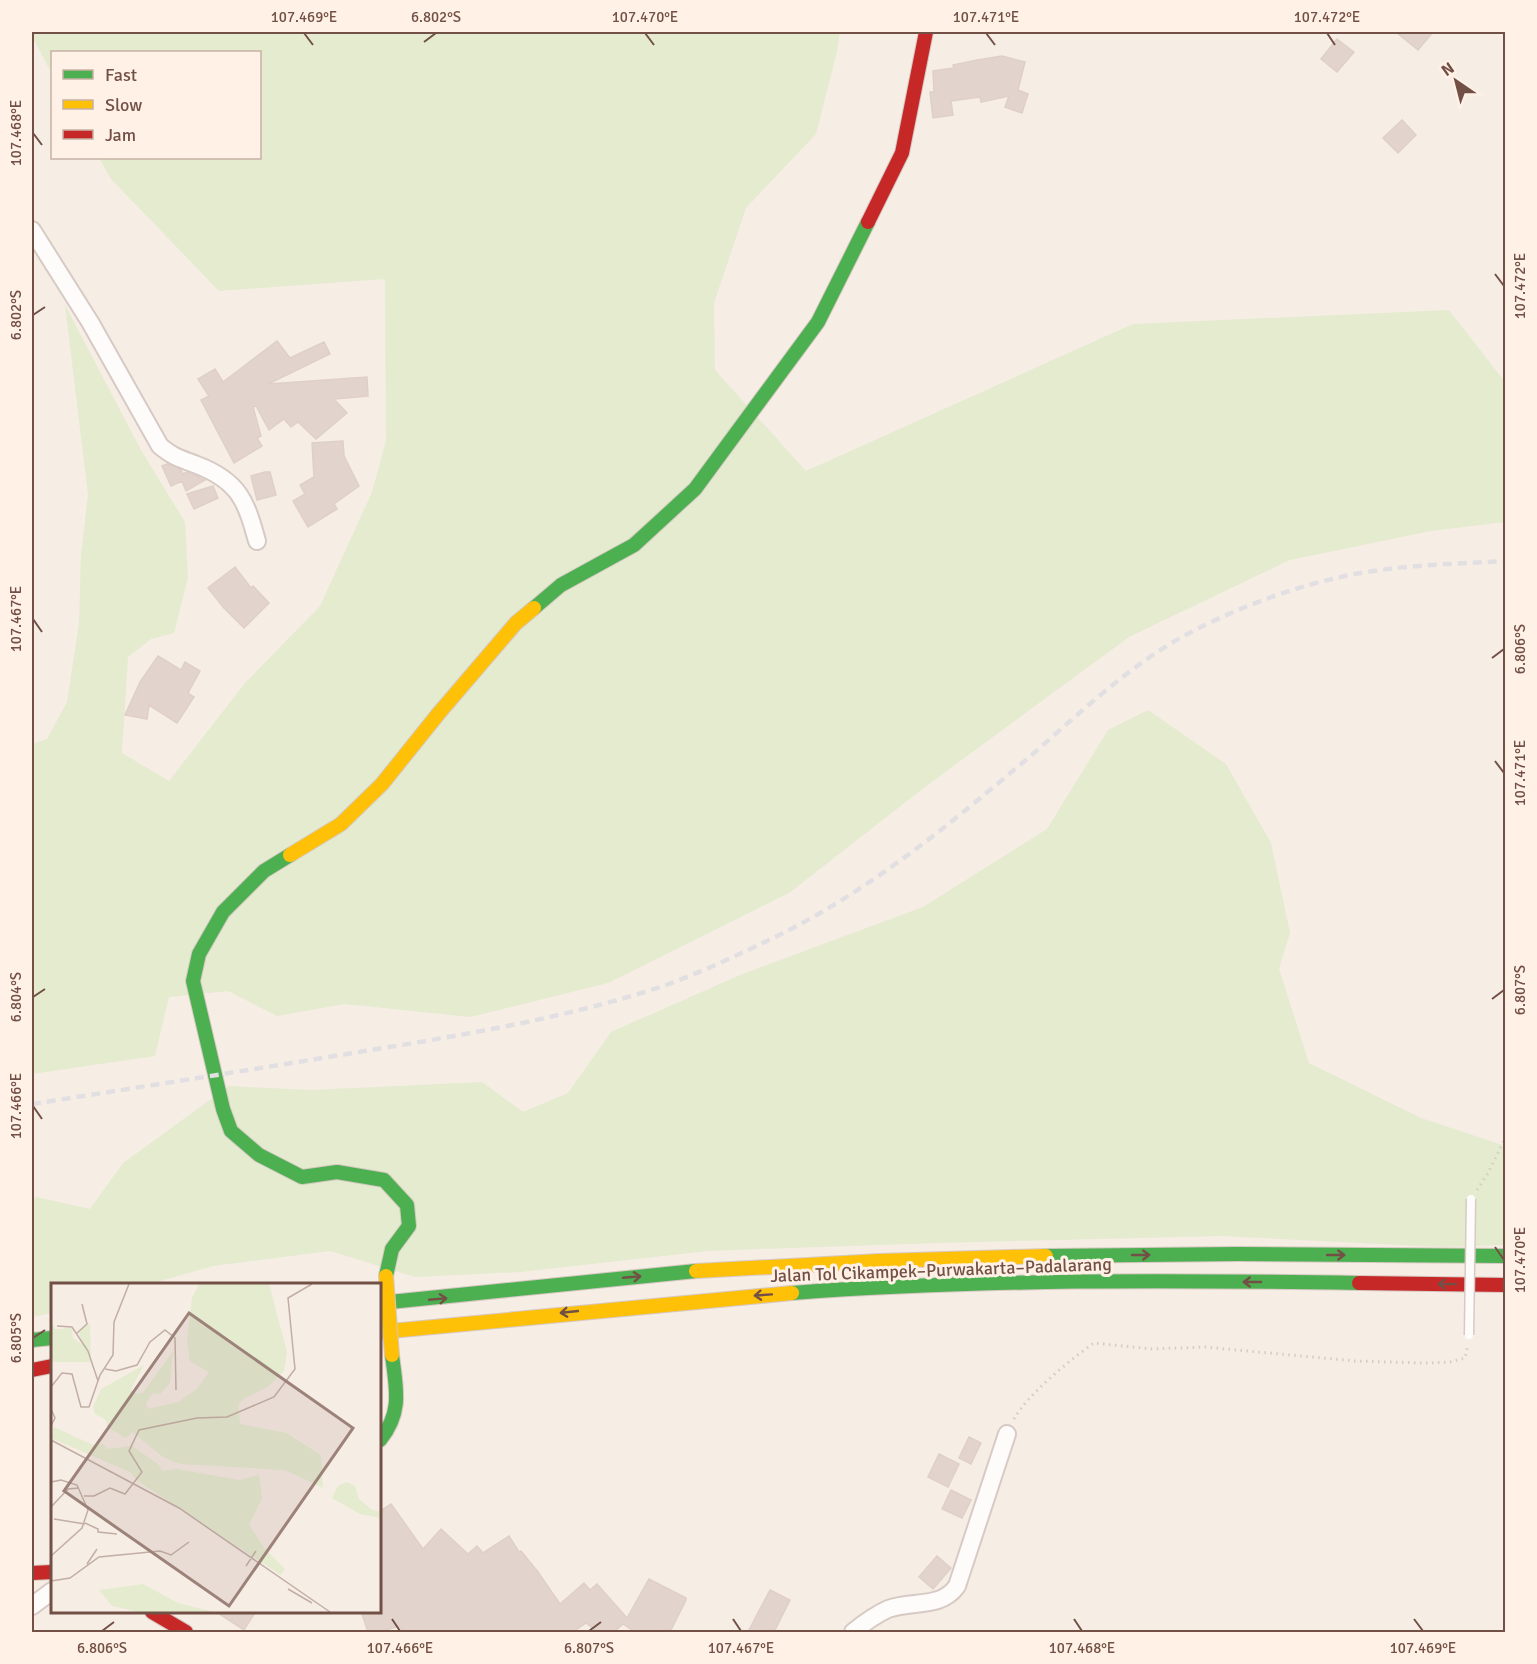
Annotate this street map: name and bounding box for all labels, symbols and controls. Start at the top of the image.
text: 107.469°E [271,8,337,26]
text: 6.802°S [411,8,461,26]
text: 107.470°E [612,8,678,26]
text: 107.471°E [953,8,1019,26]
text: 107.472°E [1294,8,1360,26]
legend [51,51,261,159]
north arrow [1426,51,1486,111]
text: N [1438,58,1458,81]
text: Fast [105,64,137,86]
text: Slow [105,94,142,116]
text: 107.468°E [7,100,25,166]
text: Jam [105,124,136,146]
text: 107.472°E [1511,253,1529,319]
text: 6.802°S [7,290,25,340]
text: 107.467°E [7,586,25,652]
text: 6.806°S [1511,624,1529,674]
text: 107.471°E [1511,740,1529,806]
text: 6.807°S [1511,965,1529,1015]
text: 6.804°S [7,972,25,1022]
text: 107.466°E [7,1073,25,1139]
text: 107.470°E [1511,1227,1529,1293]
one-way arrow [1130,1249,1150,1261]
one-way arrow [1325,1249,1345,1261]
street label: Jalan Tol Cikampek–Purwakarta–Padalarang [770,1253,1112,1287]
one-way arrow [621,1271,641,1282]
one-way arrow [1243,1276,1263,1288]
one-way arrow [1438,1278,1458,1290]
inset map [51,1283,381,1613]
one-way arrow [754,1290,774,1301]
one-way arrow [427,1293,447,1304]
one-way arrow [560,1307,580,1318]
text: 6.805°S [7,1313,25,1363]
text: 6.806°S [77,1639,127,1657]
text: 107.466°E [367,1639,433,1657]
text: 6.807°S [564,1639,614,1657]
text: 107.467°E [708,1639,774,1657]
text: 107.468°E [1049,1639,1115,1657]
text: 107.469°E [1390,1639,1456,1657]

